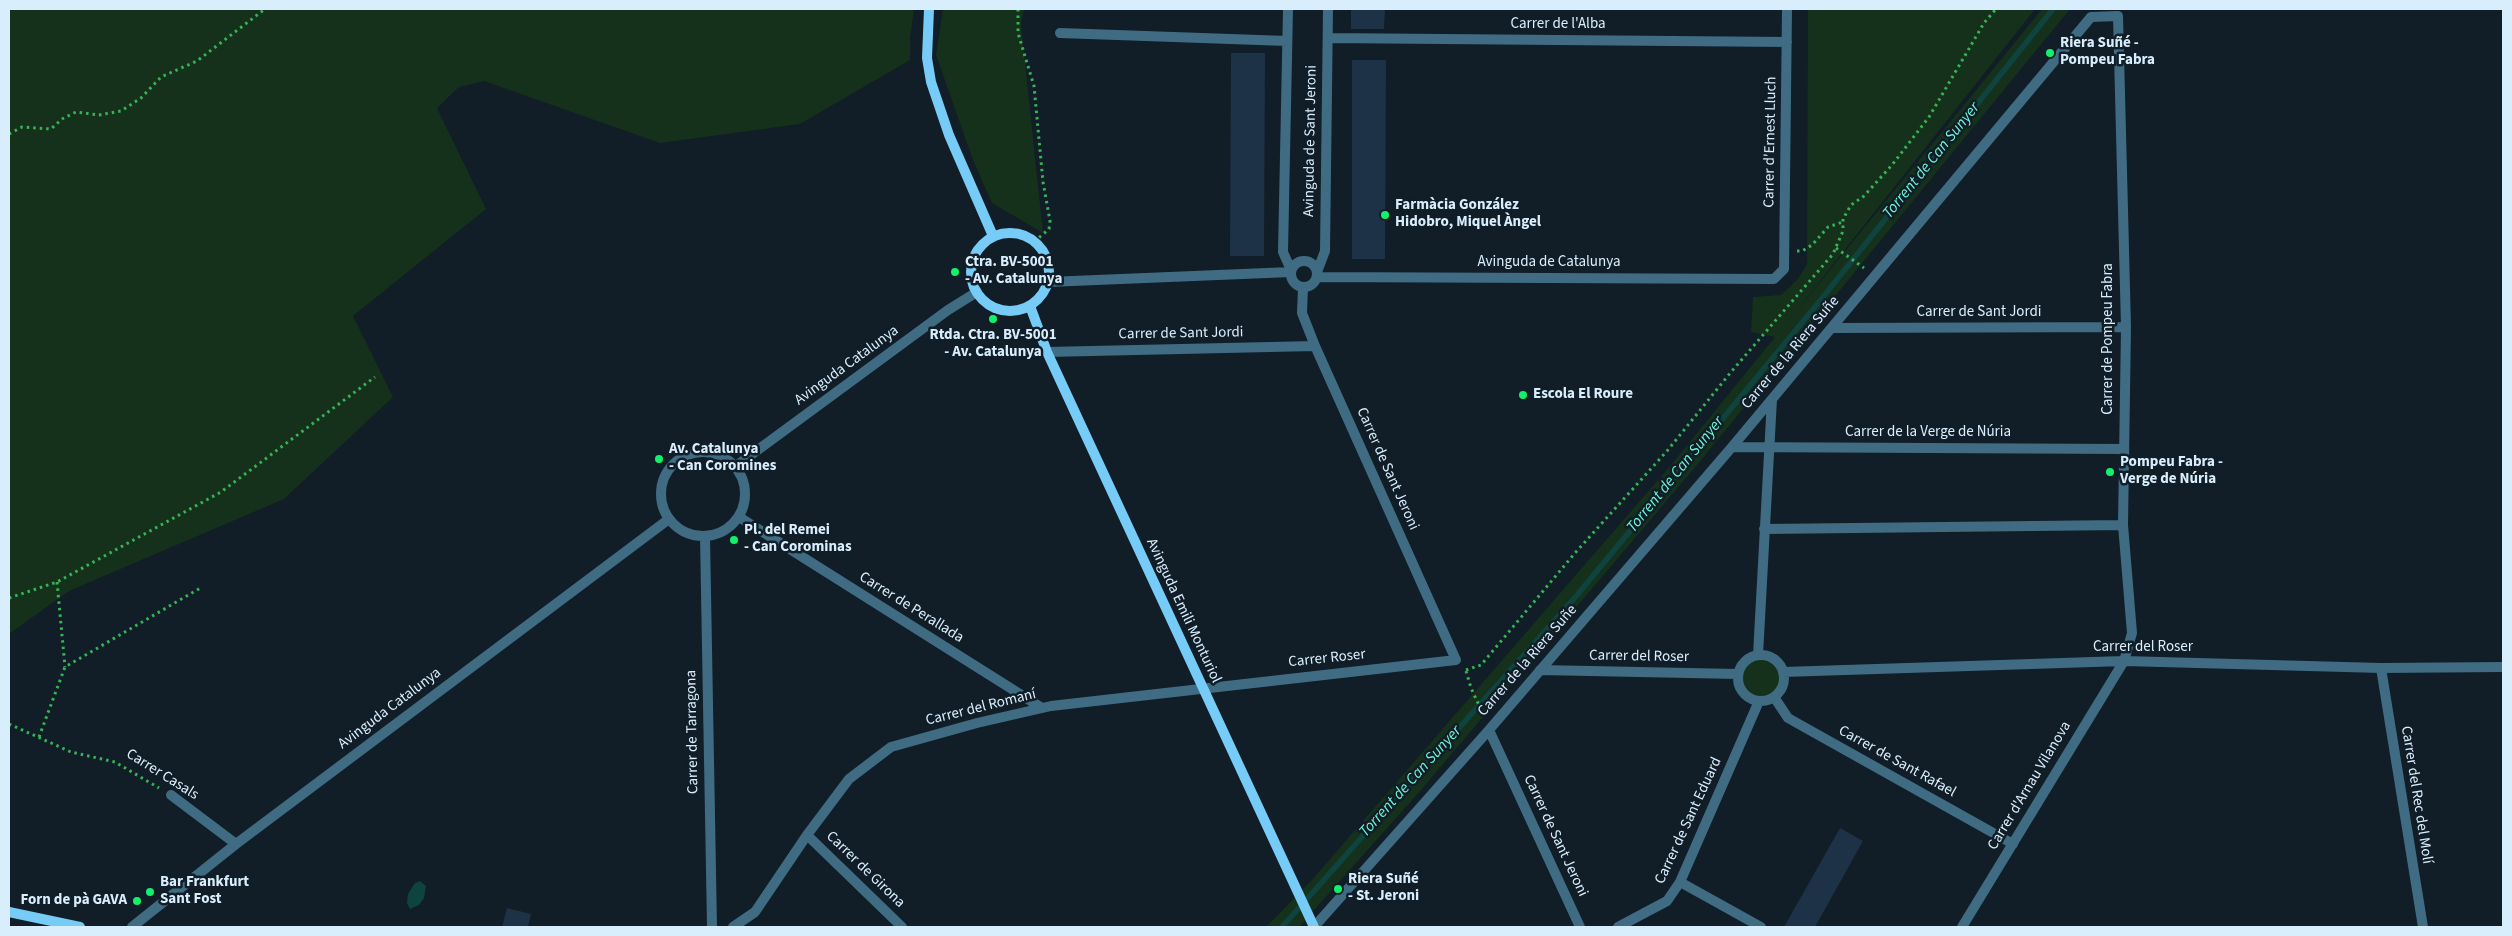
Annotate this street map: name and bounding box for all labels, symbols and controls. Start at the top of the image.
street label: Carrer de l'Alba [1510,16,1606,34]
place label: Riera Suñé - Pompeu Fabra [2060,35,2155,70]
marker: Riera Suñé - Pompeu Fabra [2044,47,2056,59]
street label: Avinguda de Sant Jeroni [1301,65,1321,217]
street label: Carrer d'Ernest Lluch [1761,76,1781,208]
water label: Torrent de Can Sunyer [1879,99,1985,223]
place label: Farmàcia González Hidobro, Miquel Àngel [1395,197,1541,232]
marker: Farmàcia González Hidobro, Miquel Àngel [1379,209,1391,221]
place label: Ctra. BV-5001 - Av. Catalunya [965,254,1062,289]
street label: Avinguda de Catalunya [1478,254,1620,272]
street label: Carrer de Pompeu Fabra [2100,263,2118,415]
marker: Ctra. BV-5001 - Av. Catalunya [949,266,961,278]
street label: Carrer de la Riera Suñe [1738,293,1844,413]
street label: Carrer de Sant Jordi [1916,304,2042,322]
marker: Rtda. Ctra. BV-5001 - Av. Catalunya [987,313,999,325]
street label: Avinguda Catalunya [791,322,903,410]
street label: Carrer de Sant Jordi [1118,324,1244,344]
place label: Rtda. Ctra. BV-5001 - Av. Catalunya [929,327,1057,362]
place label: Escola El Roure [1533,386,1633,404]
marker: Escola El Roure [1517,389,1529,401]
street label: Carrer de Sant Jeroni [1352,405,1422,533]
water label: Torrent de Can Sunyer [1623,413,1729,537]
street label: Carrer de la Verge de Núria [1845,424,2011,442]
place label: Av. Catalunya - Can Coromines [669,441,776,476]
marker: Av. Catalunya - Can Coromines [653,453,665,465]
place label: Pompeu Fabra - Verge de Núria [2120,454,2223,489]
marker: Pompeu Fabra - Verge de Núria [2104,466,2116,478]
place label: Pl. del Remei - Can Corominas [744,522,852,557]
marker: Pl. del Remei - Can Corominas [728,534,740,546]
street label: Avinguda Emili Monturiol [1142,536,1224,686]
street label: Carrer de Perallada [855,569,967,647]
street label: Carrer de la Riera Suñe [1475,601,1581,721]
street label: Carrer del Roser [2093,639,2193,657]
street label: Carrer Roser [1288,646,1366,672]
street label: Carrer del Roser [1589,647,1689,667]
street label: Avinguda Catalunya [335,664,445,754]
street label: Carrer de Tarragona [683,670,703,794]
street label: Carrer del Romaní [924,686,1038,730]
street label: Carrer d'Arnau Vilanova [1984,718,2076,854]
water label: Torrent de Can Sunyer [1356,722,1466,842]
street label: Carrer de Sant Rafael [1835,722,1959,802]
street label: Carrer del Rec del Molí [2396,725,2436,865]
street label: Carrer Casals [122,746,202,804]
street label: Carrer de Sant Eduard [1652,755,1726,887]
street label: Carrer de Sant Jeroni [1519,772,1591,900]
street label: Carrer de Girona [822,828,908,912]
place label: Riera Suñé - St. Jeroni [1348,871,1419,906]
place label: Bar Frankfurt Sant Fost [160,874,249,909]
marker: Riera Suñé - St. Jeroni [1332,883,1344,895]
marker: Bar Frankfurt Sant Fost [144,886,156,898]
place label: Forn de pà GAVA [20,892,127,910]
marker: Forn de pà GAVA [131,895,143,907]

